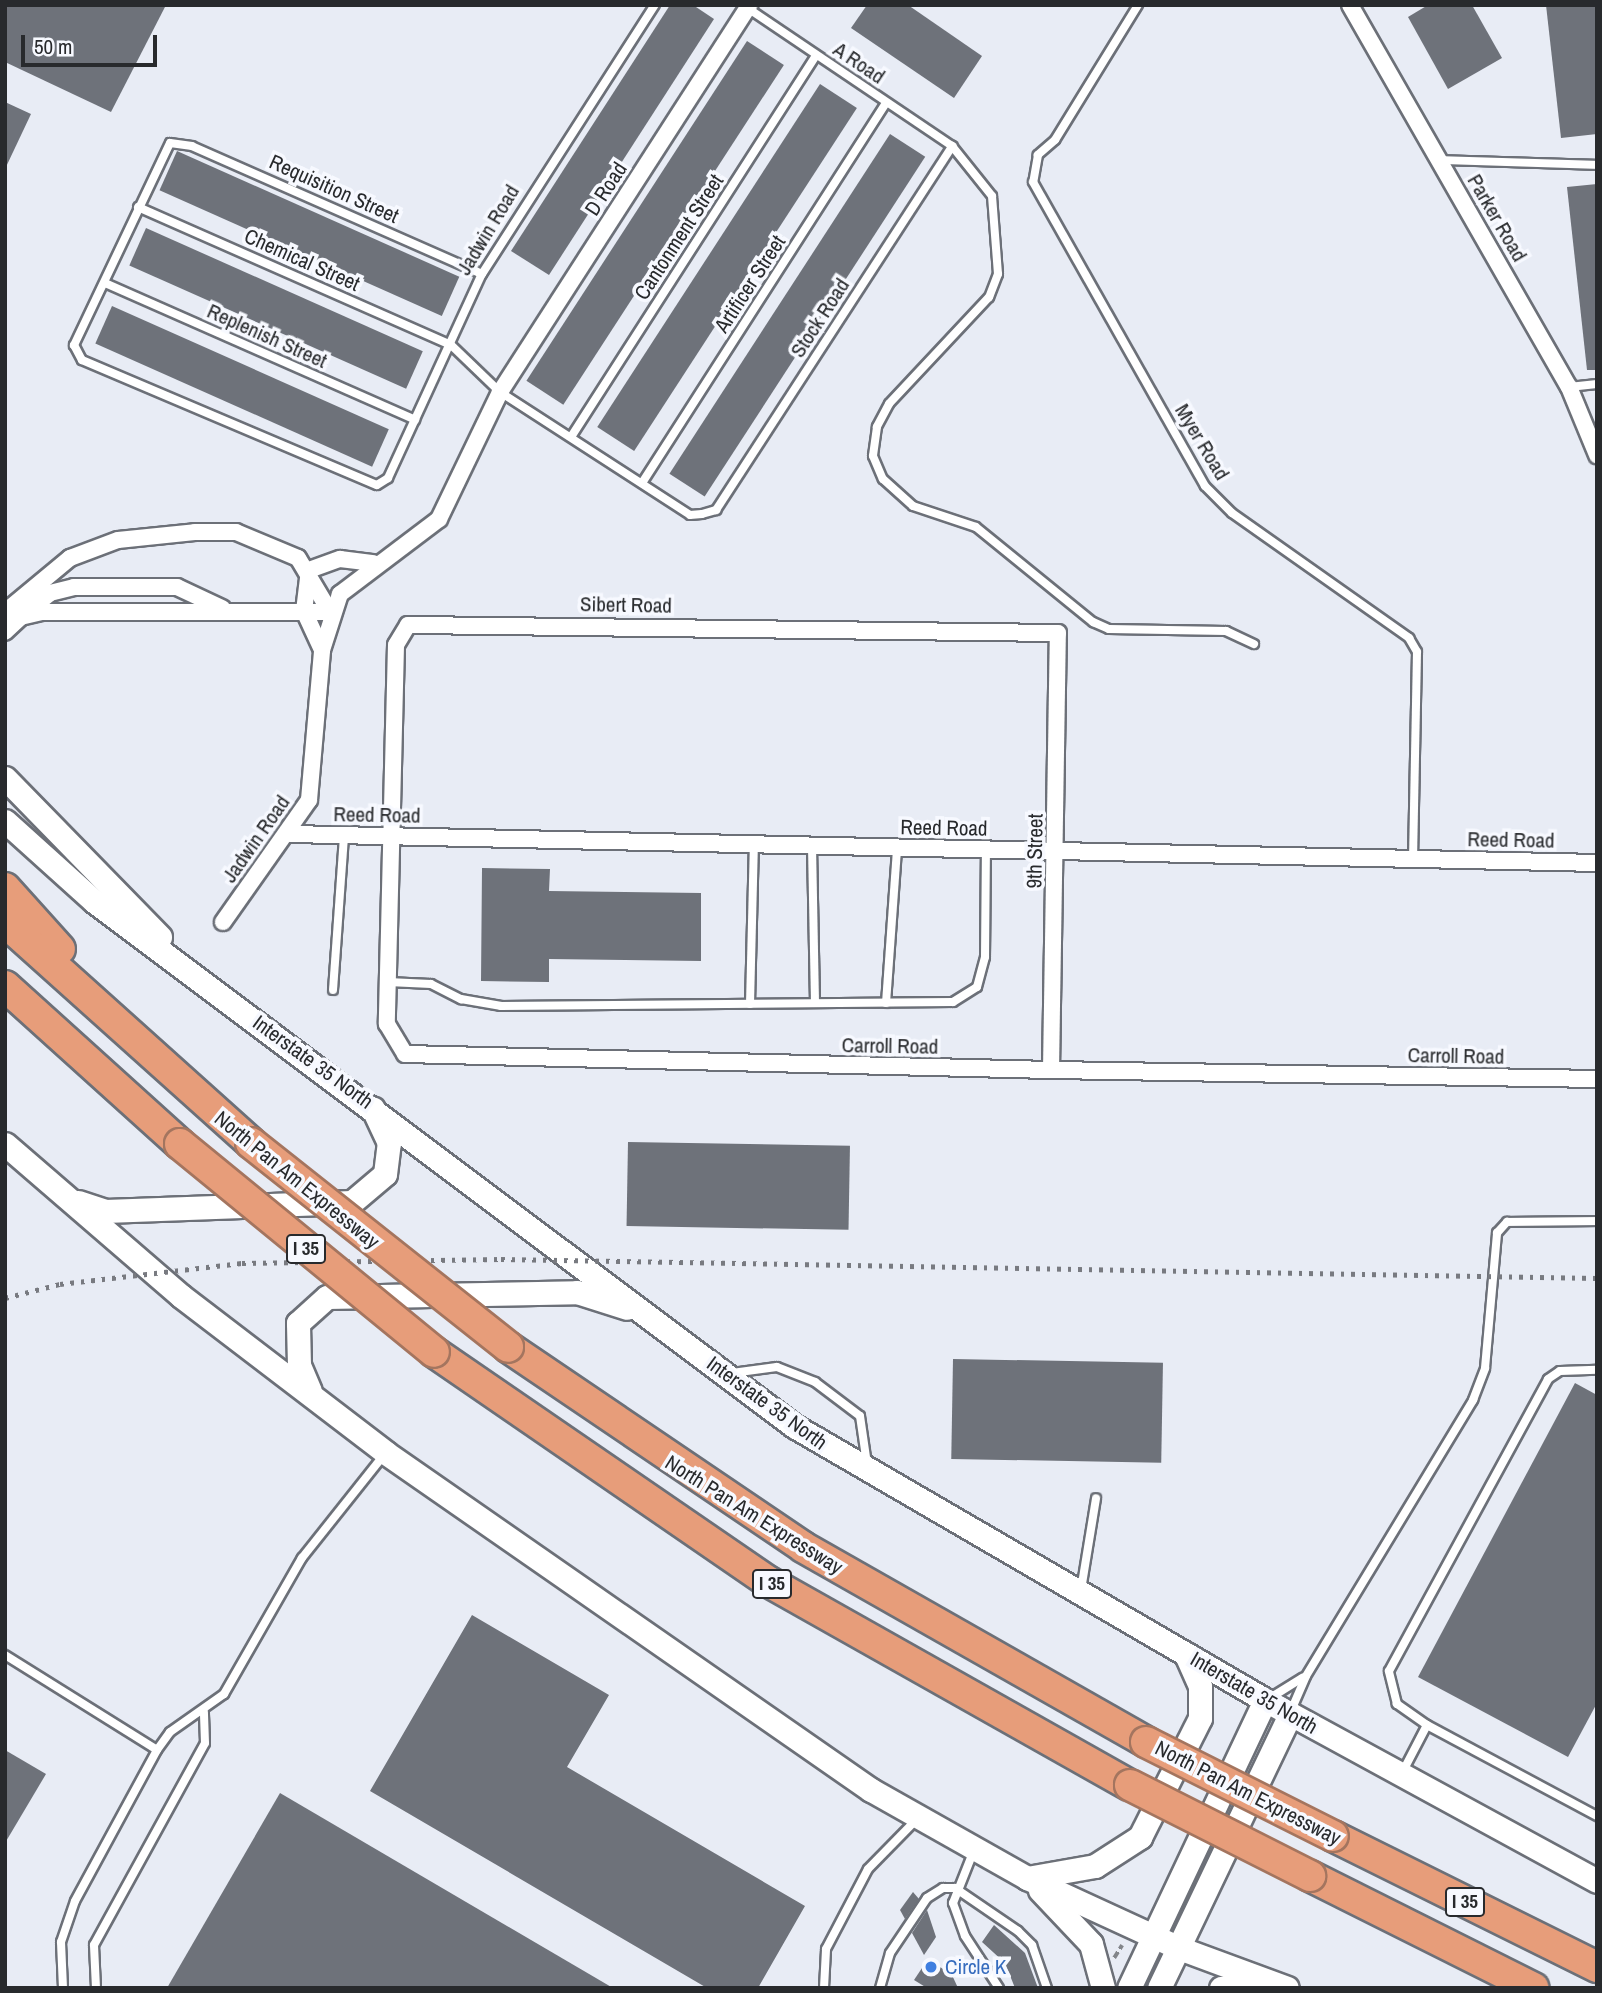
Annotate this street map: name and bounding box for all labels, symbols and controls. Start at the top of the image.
scale bar [24,21,161,65]
text: 50 m [34,32,72,61]
street label: A Road [828,36,890,90]
street label: Requisition Street [265,149,403,229]
street label: D Road [580,158,632,220]
street label: Cantonment Street [629,170,729,304]
street label: Parker Road [1462,170,1532,266]
street label: Jadwin Road [451,180,525,280]
street label: Chemical Street [240,223,364,297]
street label: Artificer Street [709,231,791,337]
street label: Stock Road [785,274,855,362]
street label: Replenish Street [203,298,331,374]
street label: Myer Road [1170,399,1234,485]
street label: Sibert Road [580,592,672,618]
street label: Jadwin Road [217,791,295,887]
street label: Reed Road [333,802,421,828]
street label: 9th Street [1022,813,1048,889]
street label: Reed Road [900,815,988,841]
street label: Reed Road [1467,827,1555,853]
street label: Interstate 35 North [248,1010,378,1114]
street label: Carroll Road [841,1033,939,1059]
street label: Carroll Road [1407,1043,1505,1069]
street label: North Pan Am Expressway [209,1105,385,1255]
road number: I 35 [285,1233,327,1264]
street label: Interstate 35 North [702,1351,832,1455]
street label: North Pan Am Expressway [660,1450,848,1580]
road number: I 35 [751,1568,793,1600]
street label: Interstate 35 North [1186,1646,1322,1740]
street label: North Pan Am Expressway [1151,1735,1345,1851]
road number: I 35 [1444,1886,1486,1918]
place label: Circle K [945,1954,1006,1980]
marker: Circle K [923,1959,939,1975]

